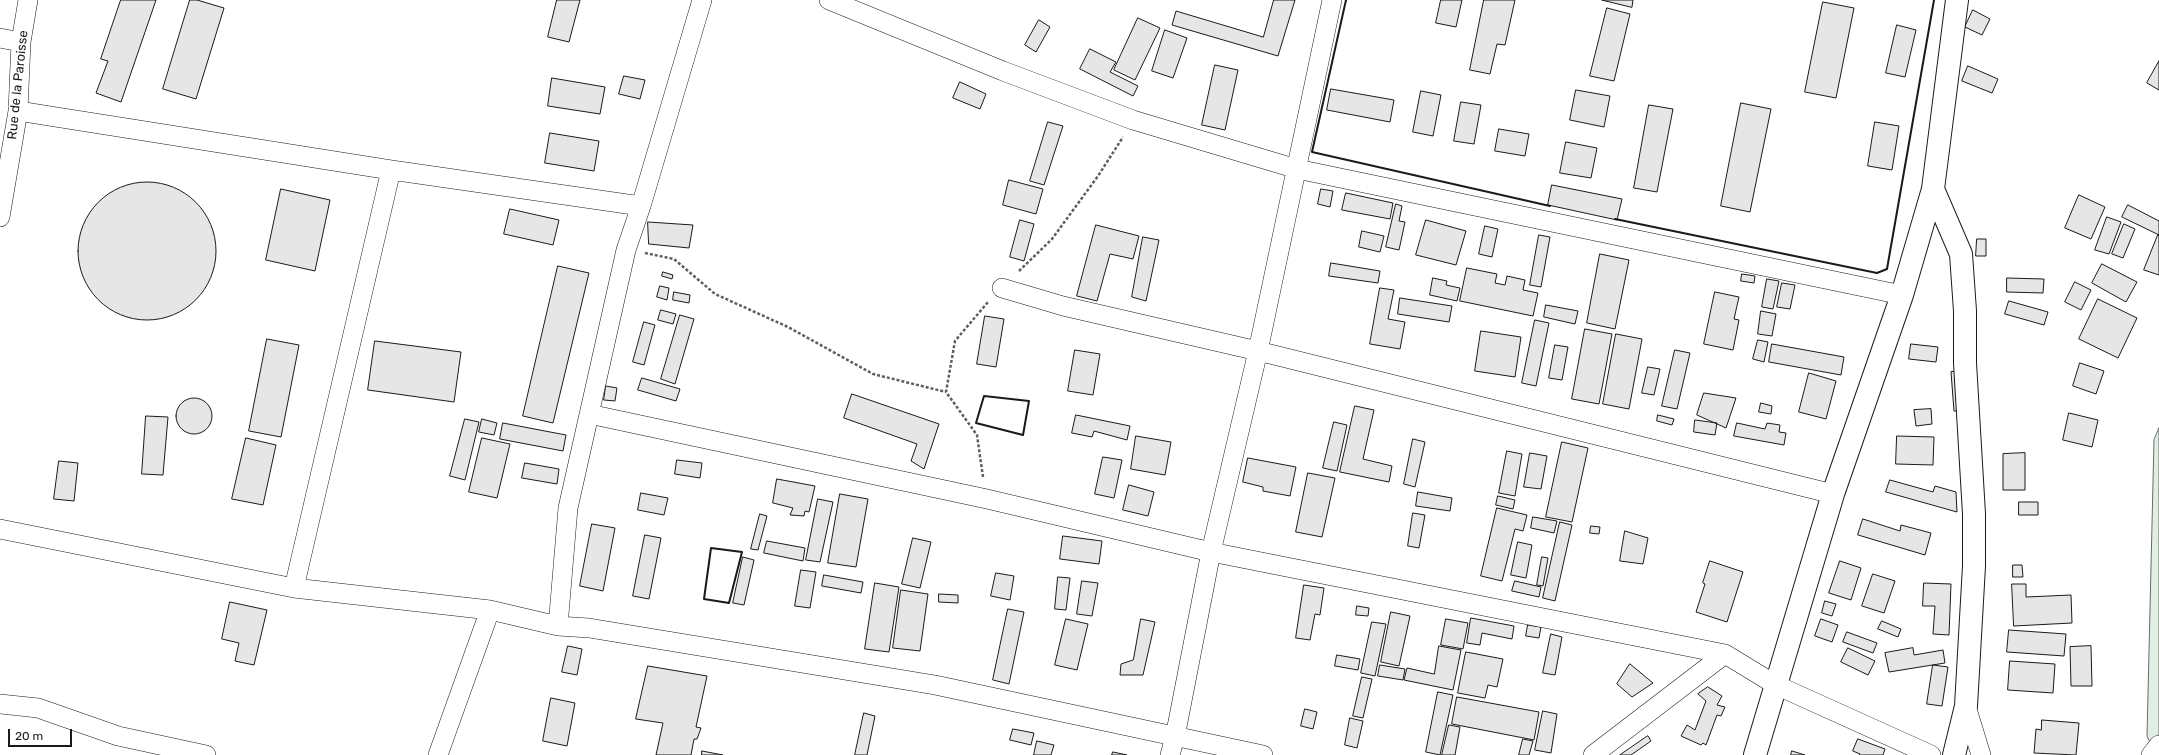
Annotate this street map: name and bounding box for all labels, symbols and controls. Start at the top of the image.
street label: Rue de la Paroisse [4,30,32,140]
scale bar [10,721,74,747]
text: 20 m [15,729,43,743]

